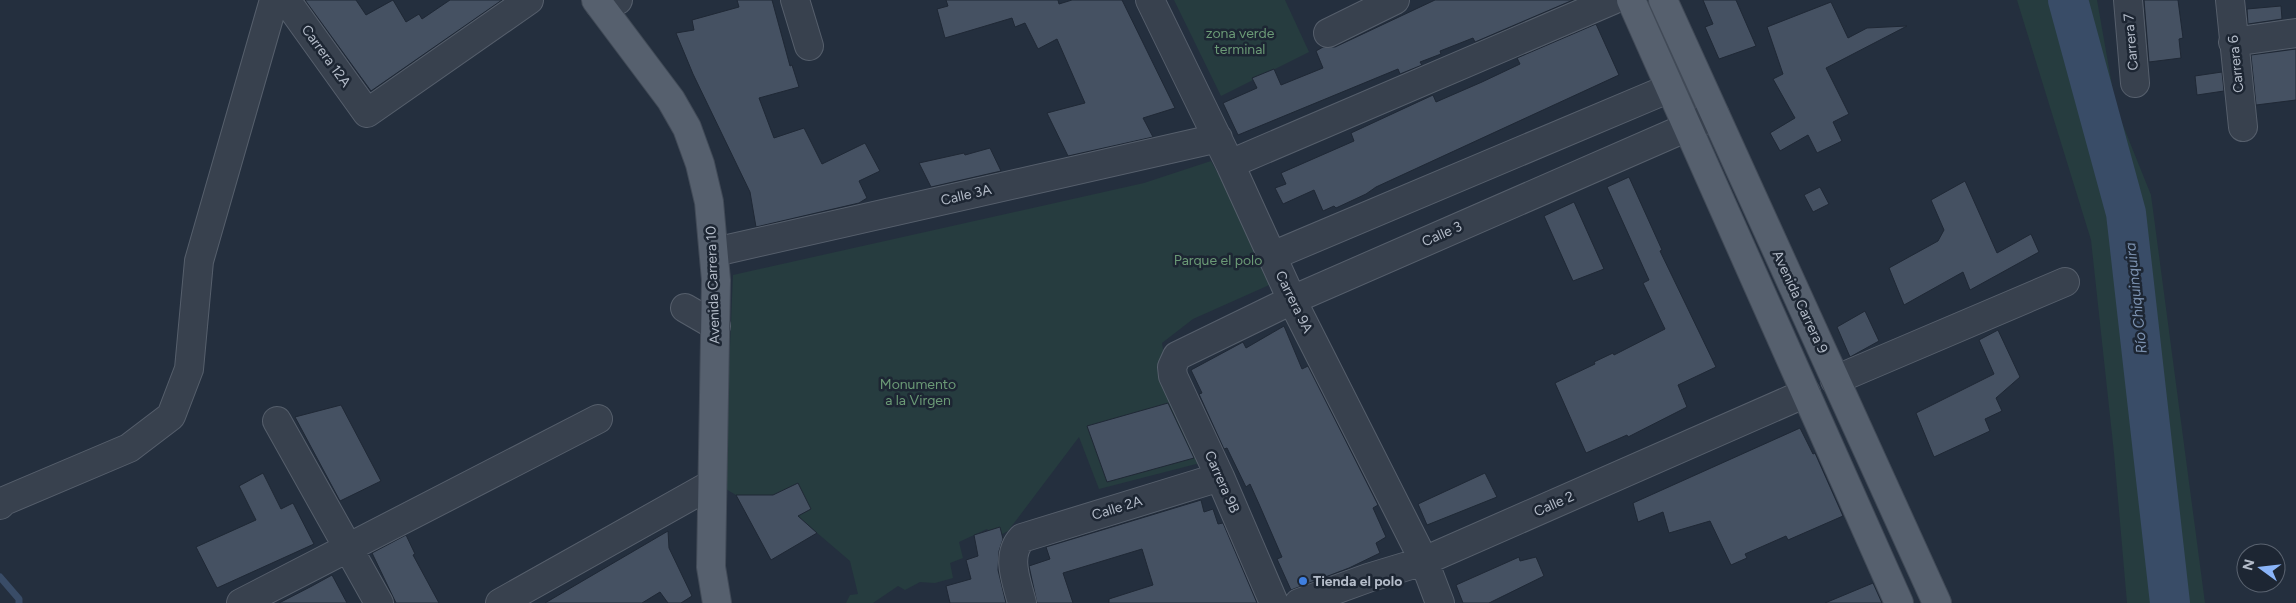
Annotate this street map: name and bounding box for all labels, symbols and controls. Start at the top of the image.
street label: Carrera 7 [2120,12,2142,71]
street label: Carrera 12A [298,22,355,91]
park label: zona verde terminal [1206,25,1275,58]
street label: Carrera 6 [2225,34,2247,94]
street label: Calle 3A [939,181,994,209]
street label: Calle 3 [1419,218,1465,250]
street label: Avenida Carrera 10 [702,226,724,344]
water label: Río Chiquinquira [2121,241,2151,355]
street label: Avenida Carrera 9 [1769,248,1831,356]
park label: Parque el polo [1174,252,1262,269]
street label: Carrera 9A [1272,268,1317,336]
park label: Monumento a la Virgen [880,376,956,409]
street label: Carrera 9B [1201,448,1243,516]
street label: Calle 2 [1531,488,1577,520]
street label: Calle 2A [1090,492,1145,524]
north arrow [2236,543,2286,593]
text: N [2239,557,2259,572]
place label: Tienda el polo [1313,573,1402,590]
marker: Tienda el polo [1297,575,1309,587]

